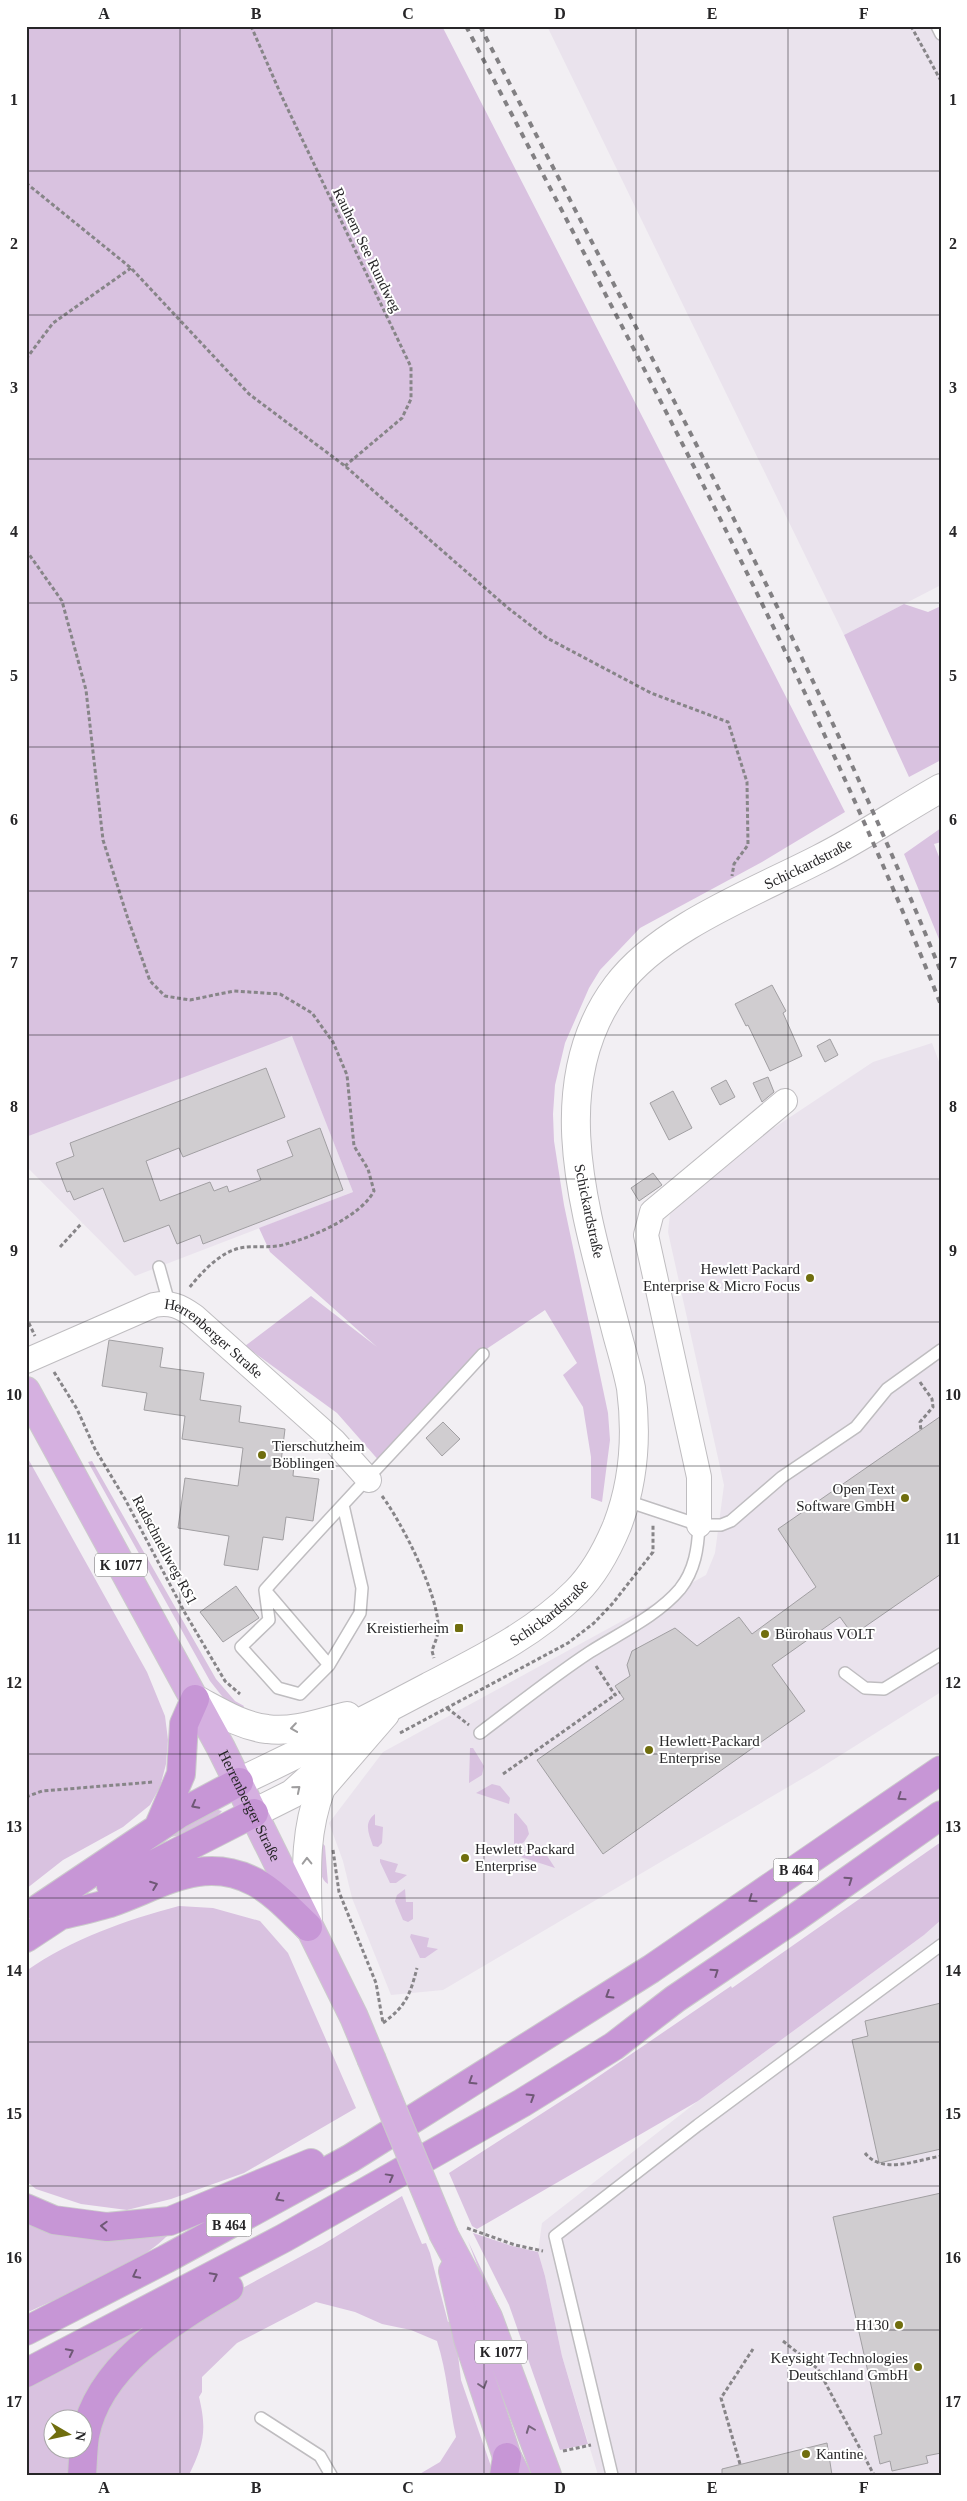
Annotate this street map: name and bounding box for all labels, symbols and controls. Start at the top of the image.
text: A [98,5,110,22]
text: B [251,5,262,22]
text: C [402,5,414,22]
text: D [554,5,566,22]
text: E [707,5,717,22]
text: F [859,5,869,22]
text: 1 [10,91,18,108]
text: 1 [949,91,957,108]
street label: Rauhem See Rundweg [330,185,404,315]
text: 2 [10,235,18,252]
text: 2 [949,235,957,252]
text: 3 [10,379,18,396]
text: 3 [949,379,957,396]
text: 4 [10,523,18,540]
text: 4 [949,523,957,540]
text: 5 [10,667,18,684]
text: 5 [949,667,957,684]
text: 6 [10,811,18,828]
text: 6 [949,811,957,828]
street label: Schickardstraße [762,835,855,893]
text: 7 [10,954,18,971]
text: 7 [949,954,957,971]
text: 8 [10,1098,18,1115]
text: 8 [949,1098,957,1115]
street label: Schickardstraße [571,1162,607,1260]
text: 9 [10,1242,18,1259]
text: 9 [949,1242,957,1259]
place label: Hewlett Packard Enterprise & Micro Focus [643,1261,800,1294]
marker: Hewlett Packard Enterprise & Micro Focus [804,1272,816,1284]
street label: Herrenberger Straße [163,1296,266,1382]
text: 10 [6,1386,22,1403]
text: 10 [945,1386,961,1403]
place label: Tierschutzheim Böblingen [272,1438,365,1471]
marker: Tierschutzheim Böblingen [256,1449,268,1461]
place label: Open Text Software GmbH [796,1481,896,1514]
marker: Open Text Software GmbH [899,1492,911,1504]
street label: Radschnellweg RS1 [129,1493,201,1607]
text: 11 [6,1530,22,1547]
text: 11 [945,1530,961,1547]
road number: K 1077 [95,1554,147,1576]
street label: Schickardstraße [507,1576,592,1649]
place label: Kreistierheim [367,1620,449,1636]
marker: Kreistierheim [453,1622,465,1634]
place label: Bürohaus VOLT [775,1626,875,1642]
marker: Bürohaus VOLT [759,1628,771,1640]
text: 12 [6,1674,22,1691]
text: 12 [945,1674,961,1691]
one-way arrow [289,1722,298,1732]
place label: Hewlett-Packard Enterprise [659,1733,760,1766]
marker: Hewlett-Packard Enterprise [643,1744,655,1756]
street label: Herrenberger Straße [215,1747,284,1864]
one-way arrow [291,1786,300,1795]
one-way arrow [897,1791,906,1800]
one-way arrow [192,1799,201,1809]
text: 13 [6,1818,22,1835]
text: 13 [945,1818,961,1835]
place label: Hewlett Packard Enterprise [475,1841,575,1874]
marker: Hewlett Packard Enterprise [459,1852,471,1864]
one-way arrow [302,1856,312,1864]
road number: B 464 [774,1858,818,1882]
one-way arrow [844,1877,853,1886]
one-way arrow [149,1881,158,1891]
one-way arrow [749,1893,758,1902]
text: 14 [6,1962,22,1979]
text: 14 [945,1962,961,1979]
one-way arrow [710,1969,719,1978]
one-way arrow [606,1989,615,1999]
one-way arrow [468,2075,477,2085]
one-way arrow [526,2094,535,2104]
text: 15 [6,2105,22,2122]
text: 15 [945,2105,961,2122]
one-way arrow [384,2173,393,2183]
one-way arrow [275,2192,284,2202]
road number: B 464 [206,2214,252,2236]
one-way arrow [100,2220,108,2231]
text: 16 [6,2249,22,2266]
text: 16 [945,2249,961,2266]
one-way arrow [132,2269,141,2279]
one-way arrow [208,2272,217,2282]
place label: H130 [856,2317,889,2333]
marker: H130 [893,2319,905,2331]
road number: K 1077 [475,2340,527,2364]
one-way arrow [65,2347,74,2358]
place label: Keysight Technologies Deutschland GmbH [771,2350,908,2383]
marker: Keysight Technologies Deutschland GmbH [912,2361,924,2373]
one-way arrow [478,2381,488,2389]
text: 17 [6,2393,22,2410]
text: 17 [945,2393,961,2410]
north arrow [42,2408,92,2458]
one-way arrow [526,2425,536,2434]
text: N [72,2430,89,2442]
place label: Kantine [816,2446,864,2462]
marker: Kantine [800,2448,812,2460]
text: A [98,2479,110,2496]
text: B [251,2479,262,2496]
text: C [402,2479,414,2496]
text: D [554,2479,566,2496]
text: E [707,2479,717,2496]
text: F [859,2479,869,2496]

